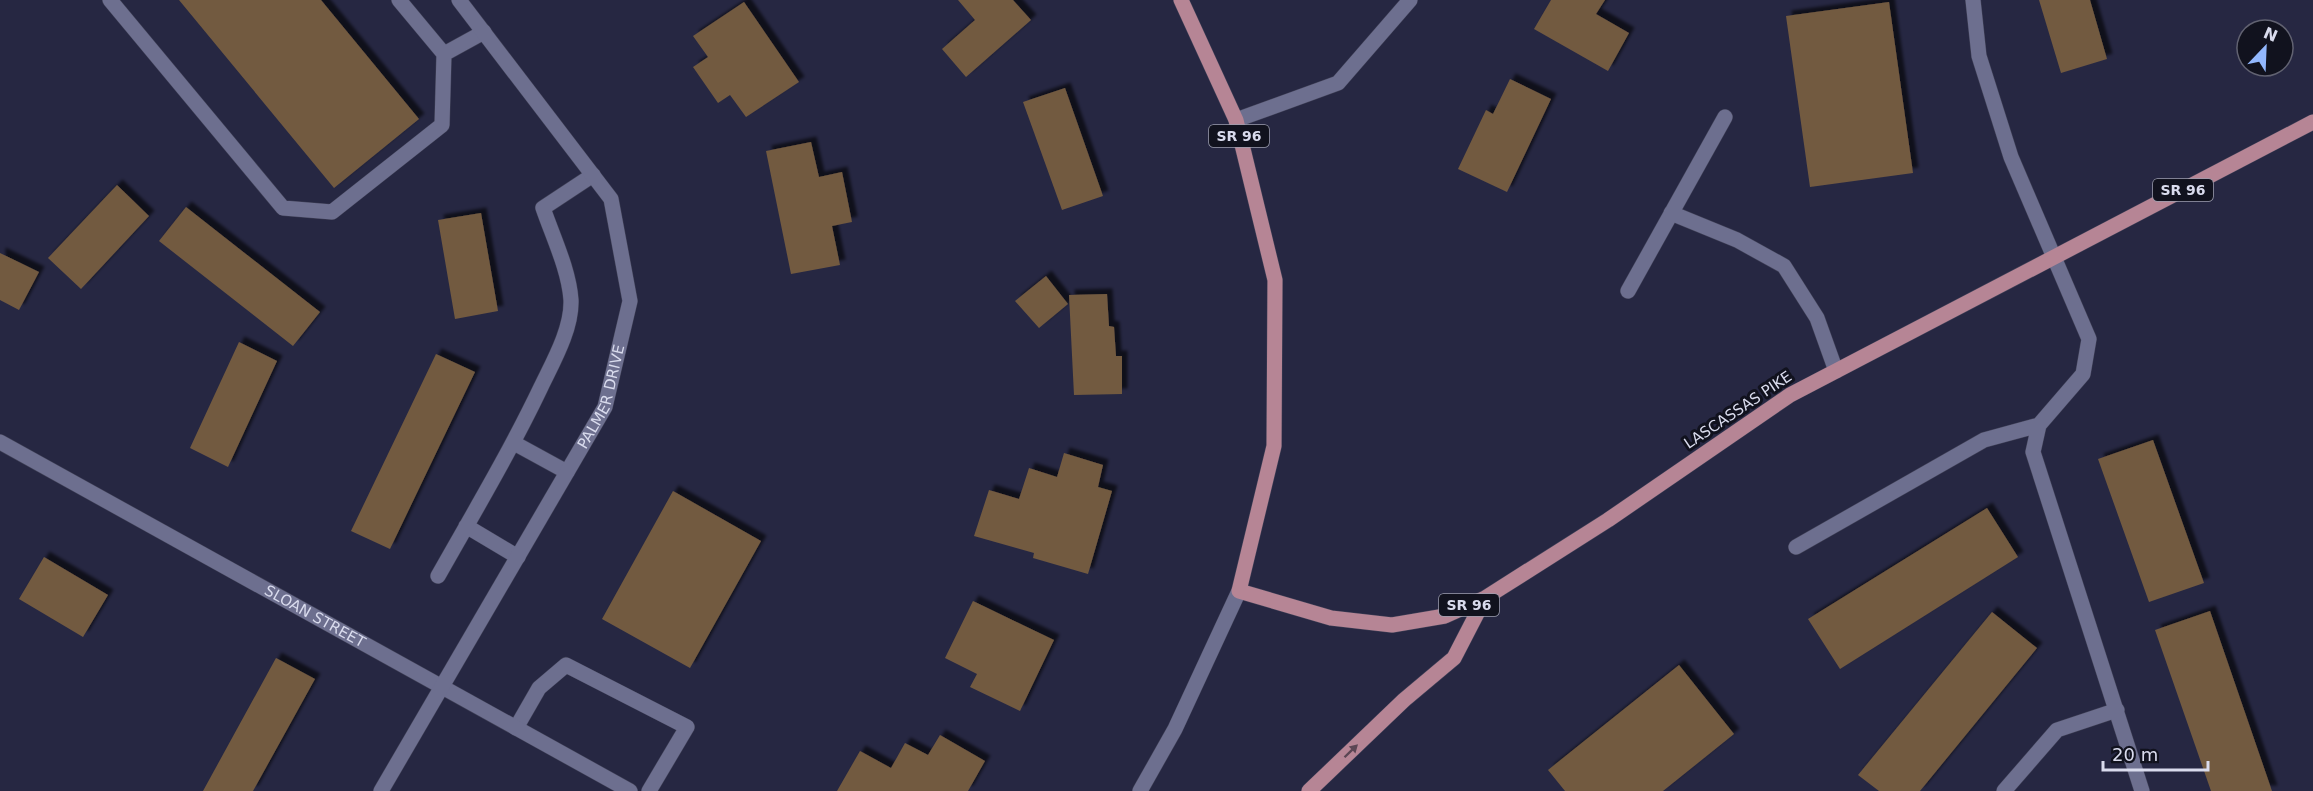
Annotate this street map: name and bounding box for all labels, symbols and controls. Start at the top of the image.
north arrow [2235,18,2295,78]
text: N [2261,23,2281,46]
road number: SR 96 [1209,125,1269,147]
road number: SR 96 [2153,179,2213,201]
street label: PALMER DRIVE [574,343,628,452]
street label: LASCASSAS PIKE [1681,367,1795,453]
street label: SLOAN STREET [261,581,369,652]
road number: SR 96 [1439,594,1499,616]
scale bar [2103,734,2208,772]
one-way arrow [1343,744,1357,758]
text: 20 m [2112,744,2158,765]

